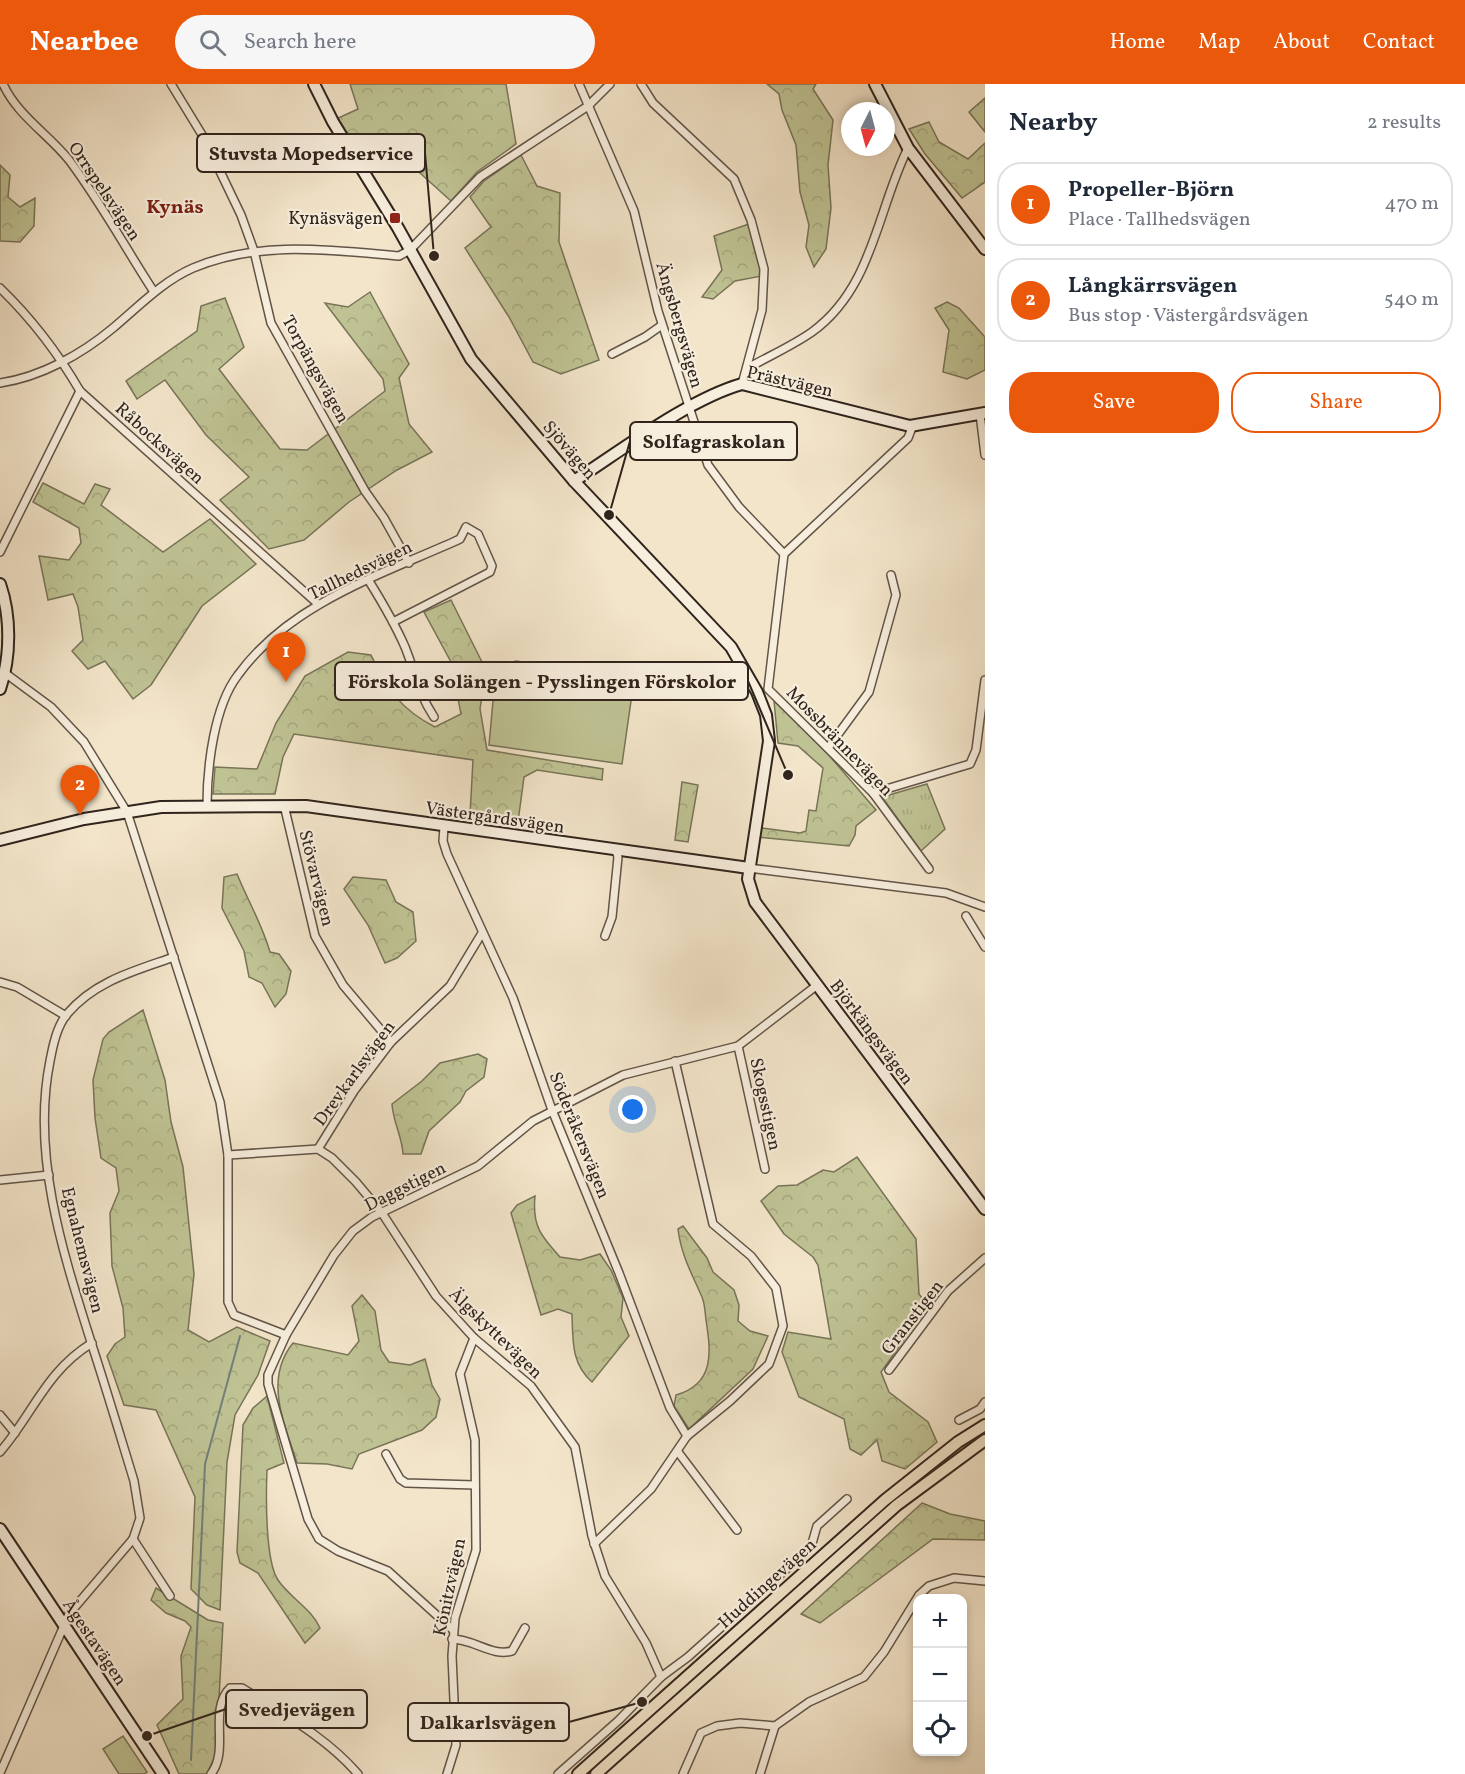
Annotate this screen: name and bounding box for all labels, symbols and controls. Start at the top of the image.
search box [175,15,595,69]
text: Nearbee [30,23,139,62]
icon: search [196,26,229,59]
text: Search here [244,27,356,58]
text: Home [1110,28,1165,57]
text: Map [1198,28,1240,57]
text: About [1273,28,1330,57]
text: Contact [1363,28,1435,57]
north arrow [841,102,895,156]
text: Nearby [1009,105,1098,141]
text: 2 results [1367,109,1441,137]
callout: Stuvsta Mopedservice [197,134,425,172]
street label: Orrspelsvägen [61,137,146,246]
text: Stuvsta Mopedservice [209,141,413,169]
text: Propeller-Björn [1068,175,1234,206]
text: 1 [1026,190,1035,218]
text: 470 m [1384,190,1439,218]
district label: Kynäs [146,194,204,222]
text: Place · Tallhedsvägen [1068,206,1251,234]
place label: Kynäsvägen [288,207,383,232]
marker: Kynäsvägen [388,211,402,225]
street label: Ängsbergsvägen [649,260,709,391]
text: Långkärrsvägen [1068,271,1238,302]
text: 2 [1025,286,1036,314]
text: 540 m [1384,286,1439,314]
text: Bus stop · Västergårdsvägen [1068,302,1309,330]
street label: Torpängsvägen [275,311,355,428]
street label: Prästvägen [744,360,836,405]
button: Save [1009,372,1219,433]
button: Share [1231,372,1441,433]
street label: Råbocksvägen [109,397,209,491]
street label: Sjövägen [536,416,602,486]
callout: Solfagraskolan [630,422,797,460]
text: Solfagraskolan [643,429,785,457]
street label: Tallhedsvägen [304,535,417,607]
pin: 1 [266,632,306,682]
callout: Förskola Solängen - Pysslingen Förskolor [335,662,748,700]
text: Förskola Solängen - Pysslingen Förskolor [348,669,737,697]
street label: Mossbrännevägen [780,681,898,803]
pin: 2 [60,766,100,815]
street label: Västergårdsvägen [424,796,566,841]
street label: Stövarvägen [292,828,340,929]
street label: Björkängsvägen [823,975,919,1091]
street label: Drevkarlsvägen [309,1016,402,1132]
street label: Skogsstigen [743,1056,787,1153]
street label: Söderåkersvägen [542,1068,616,1203]
your location [618,1095,647,1124]
street label: Daggstigen [361,1156,451,1219]
street label: Egnahemsvägen [54,1185,109,1316]
street label: Granstigen [876,1275,950,1360]
street label: Älgskyttevägen [442,1283,548,1386]
street label: Huddingevägen [713,1533,823,1635]
street label: Könitzvägen [428,1536,473,1639]
street label: Ågestavägen [55,1594,132,1691]
map controls [913,1594,967,1756]
button: + [913,1594,967,1648]
button: − [913,1648,967,1702]
callout: Svedjevägen [226,1690,367,1728]
text: Svedjevägen [239,1697,355,1725]
button: locate [913,1702,967,1756]
callout: Dalkarlsvägen [408,1703,569,1741]
text: Dalkarlsvägen [420,1710,556,1738]

